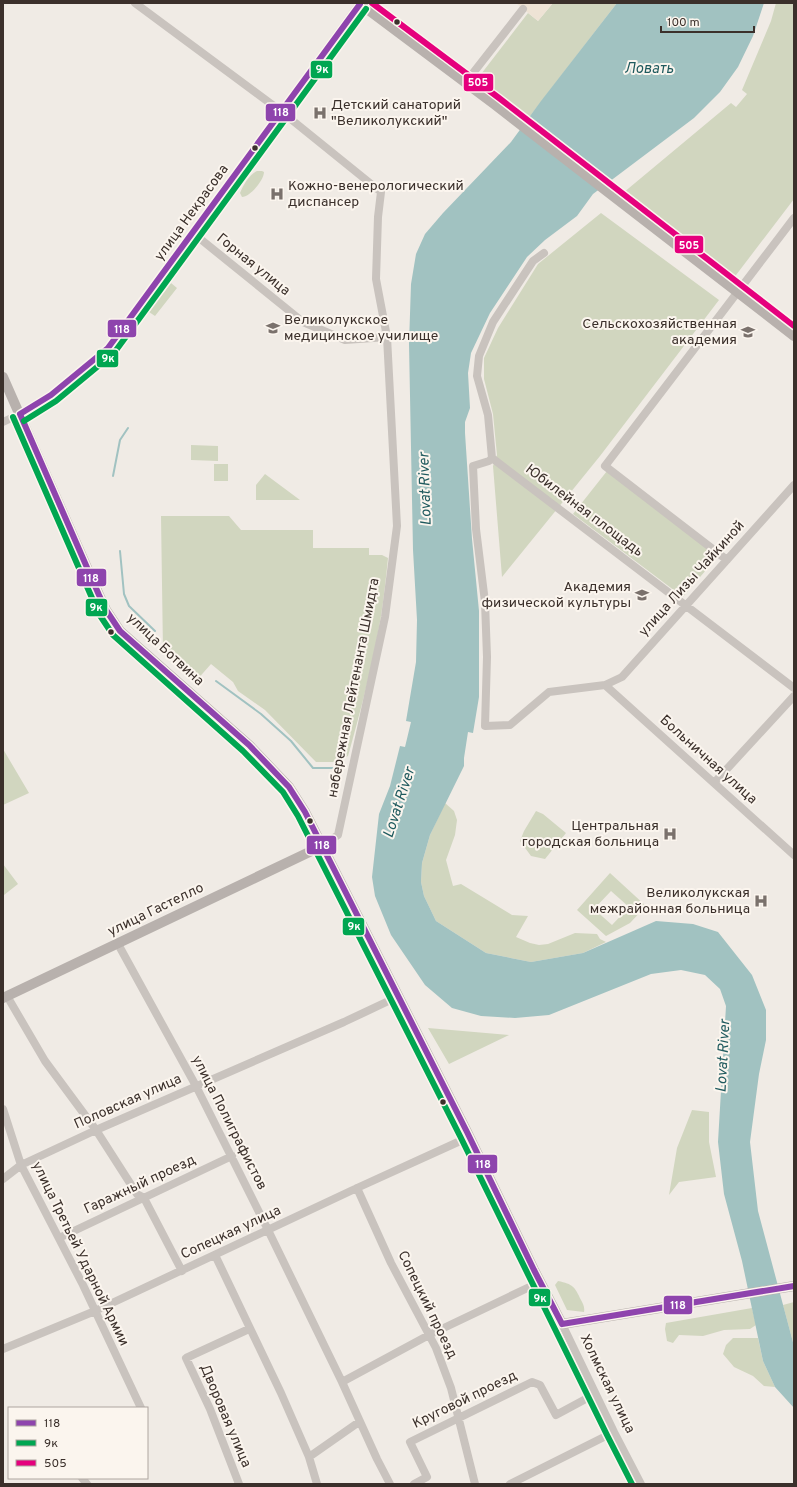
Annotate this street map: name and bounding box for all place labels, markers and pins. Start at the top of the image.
unlabelled marker [392,17,402,27]
place label: Детский санаторий "Великолукский" [331,97,461,130]
hospital icon: Детский санаторий "Великолукский" [312,105,328,121]
unlabelled marker [250,143,260,153]
place label: Кожно-венерологический диспансер [288,178,464,211]
hospital icon: Кожно-венерологический диспансер [269,186,285,202]
place label: Великолукское медицинское училище [284,312,438,345]
place label: Сельскохозяйственная академия [582,316,737,349]
school or university icon: Великолукское медицинское училище [265,320,281,336]
school or university icon: Сельскохозяйственная академия [740,324,756,340]
place label: Aкадемия физической культуры [481,579,631,612]
school or university icon: Aкадемия физической культуры [634,587,650,603]
unlabelled marker [106,627,116,637]
unlabelled marker [305,816,315,826]
place label: Центральная городская больница [522,818,659,851]
hospital icon: Центральная городская больница [662,826,678,842]
place label: Великолукская межрайонная больница [590,885,750,918]
hospital icon: Великолукская межрайонная больница [753,893,769,909]
unlabelled marker [438,1097,448,1107]

